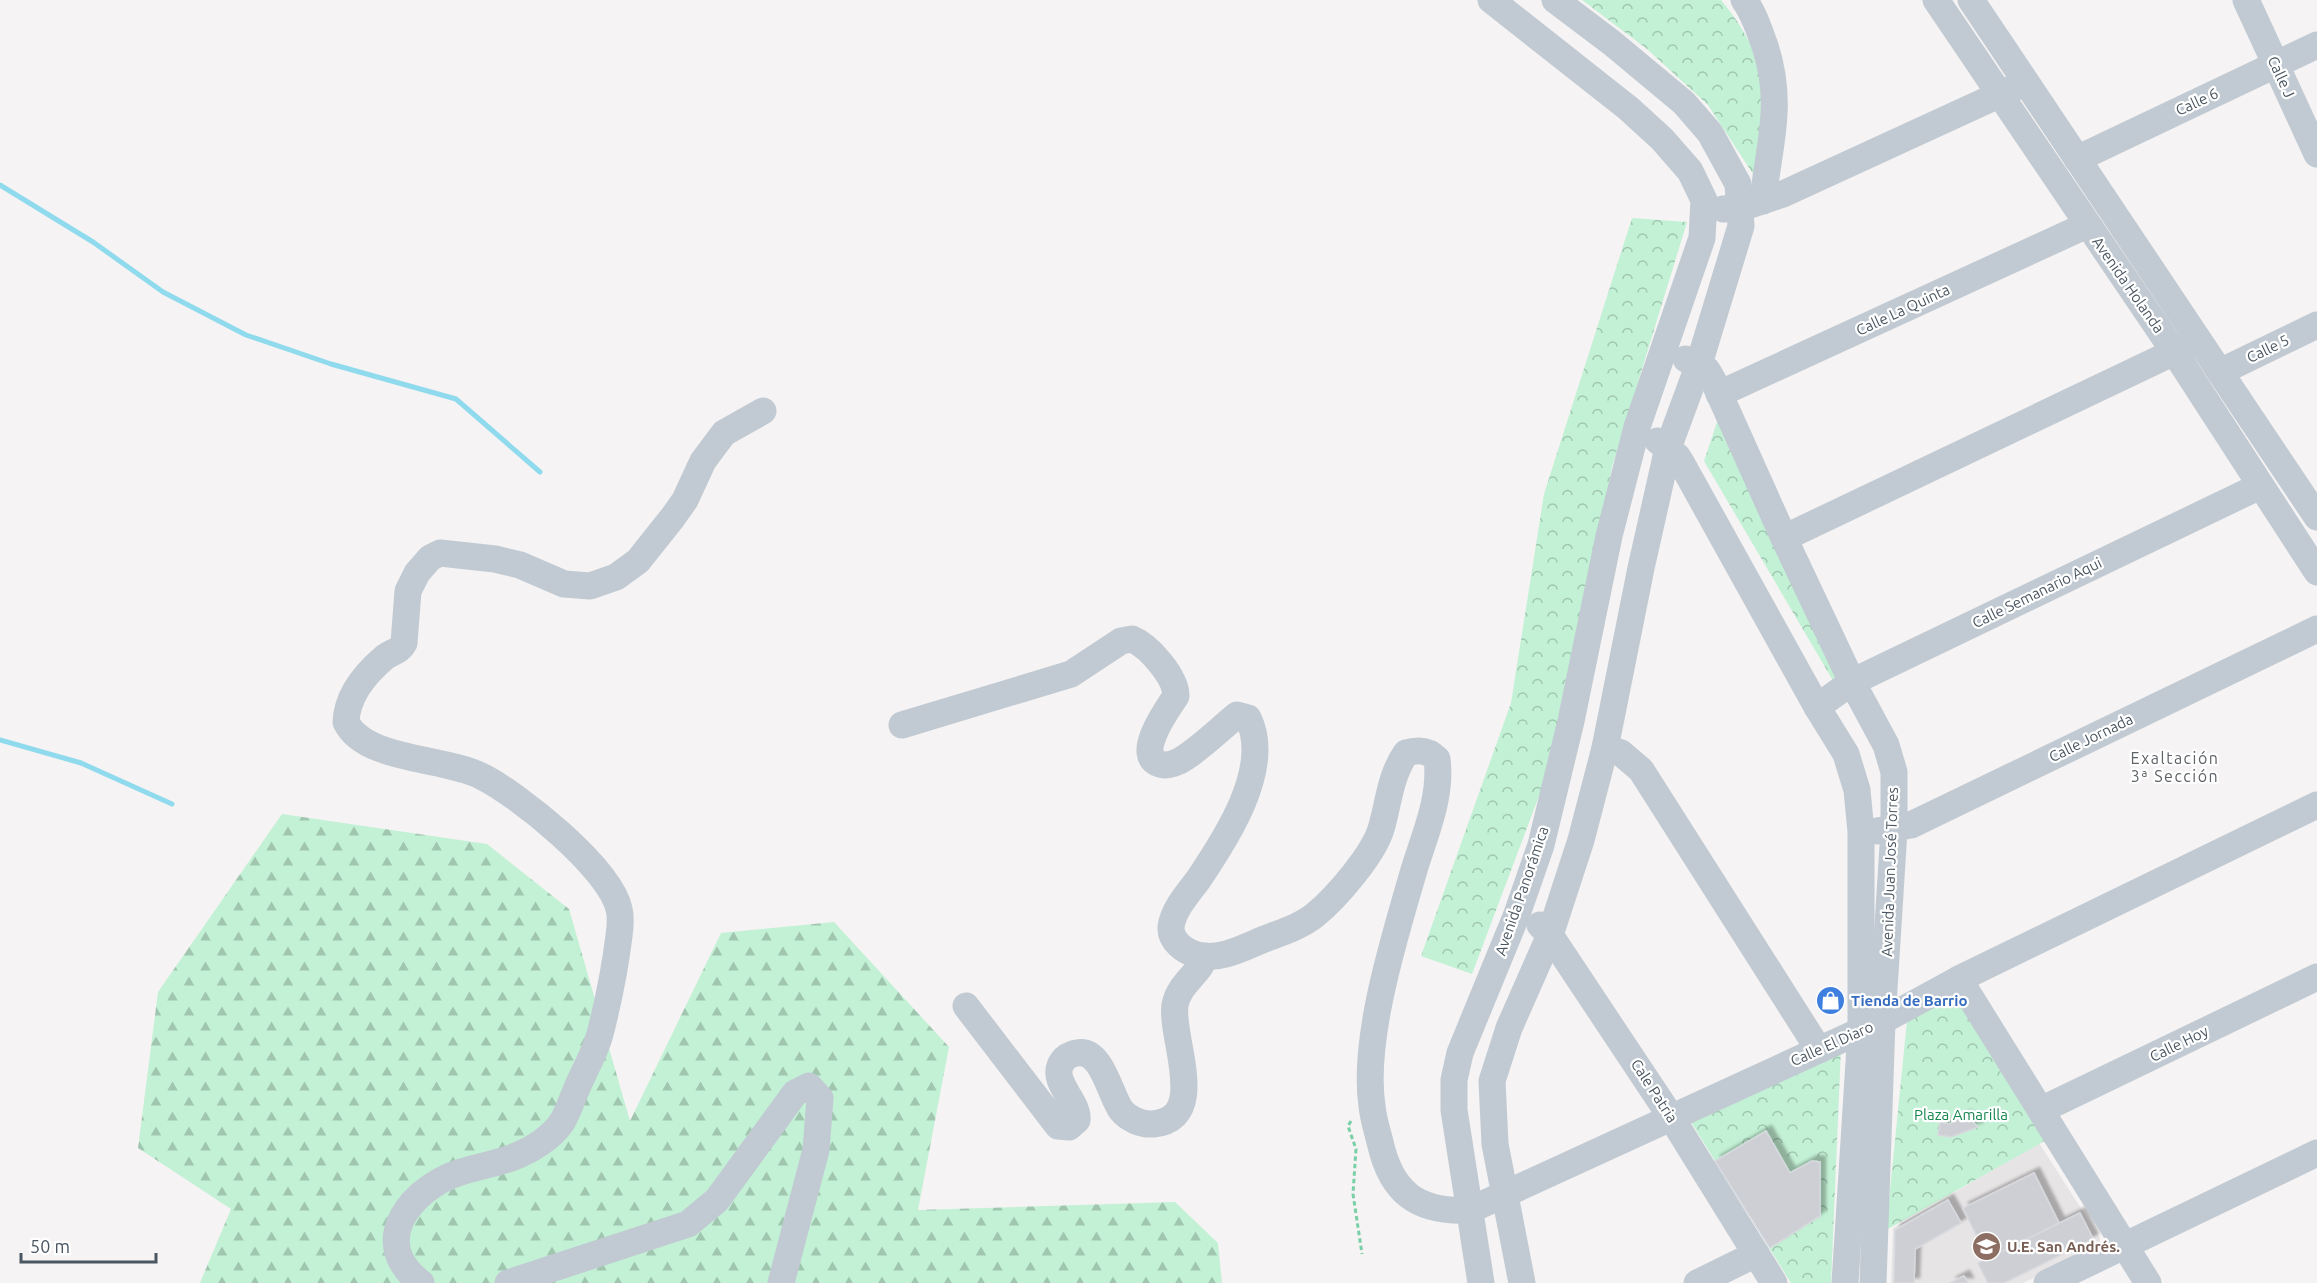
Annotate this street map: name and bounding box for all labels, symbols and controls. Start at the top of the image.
street label: Calle J [2264,53,2298,100]
street label: Calle 6 [2173,84,2221,119]
street label: Avenida Holanda [2089,233,2168,336]
street label: Calle La Quinta [1853,280,1952,339]
street label: Calle 5 [2244,331,2292,366]
street label: Calle Semanario Aqui [1969,554,2104,631]
street label: Calle Jornada [2046,710,2135,765]
district label: Exaltación 3ª Sección [2131,749,2219,785]
street label: Avenida Juan José Torres [1878,787,1901,957]
street label: Avenida Panorámica [1491,824,1552,958]
shop icon: Tienda de Barrio [1814,985,1846,1017]
place label: Tienda de Barrio [1851,992,1967,1009]
street label: Calle El Diaro [1788,1018,1876,1069]
street label: Calle Hoy [2147,1022,2211,1065]
street label: Cale Patria [1628,1056,1681,1126]
park label: Plaza Amarilla [1914,1106,2008,1123]
scale bar [21,1226,156,1264]
school or university icon: U.E. San Andrés. [1970,1231,2002,1263]
text: 50 m [30,1236,70,1256]
place label: U.E. San Andrés. [2007,1238,2120,1255]

